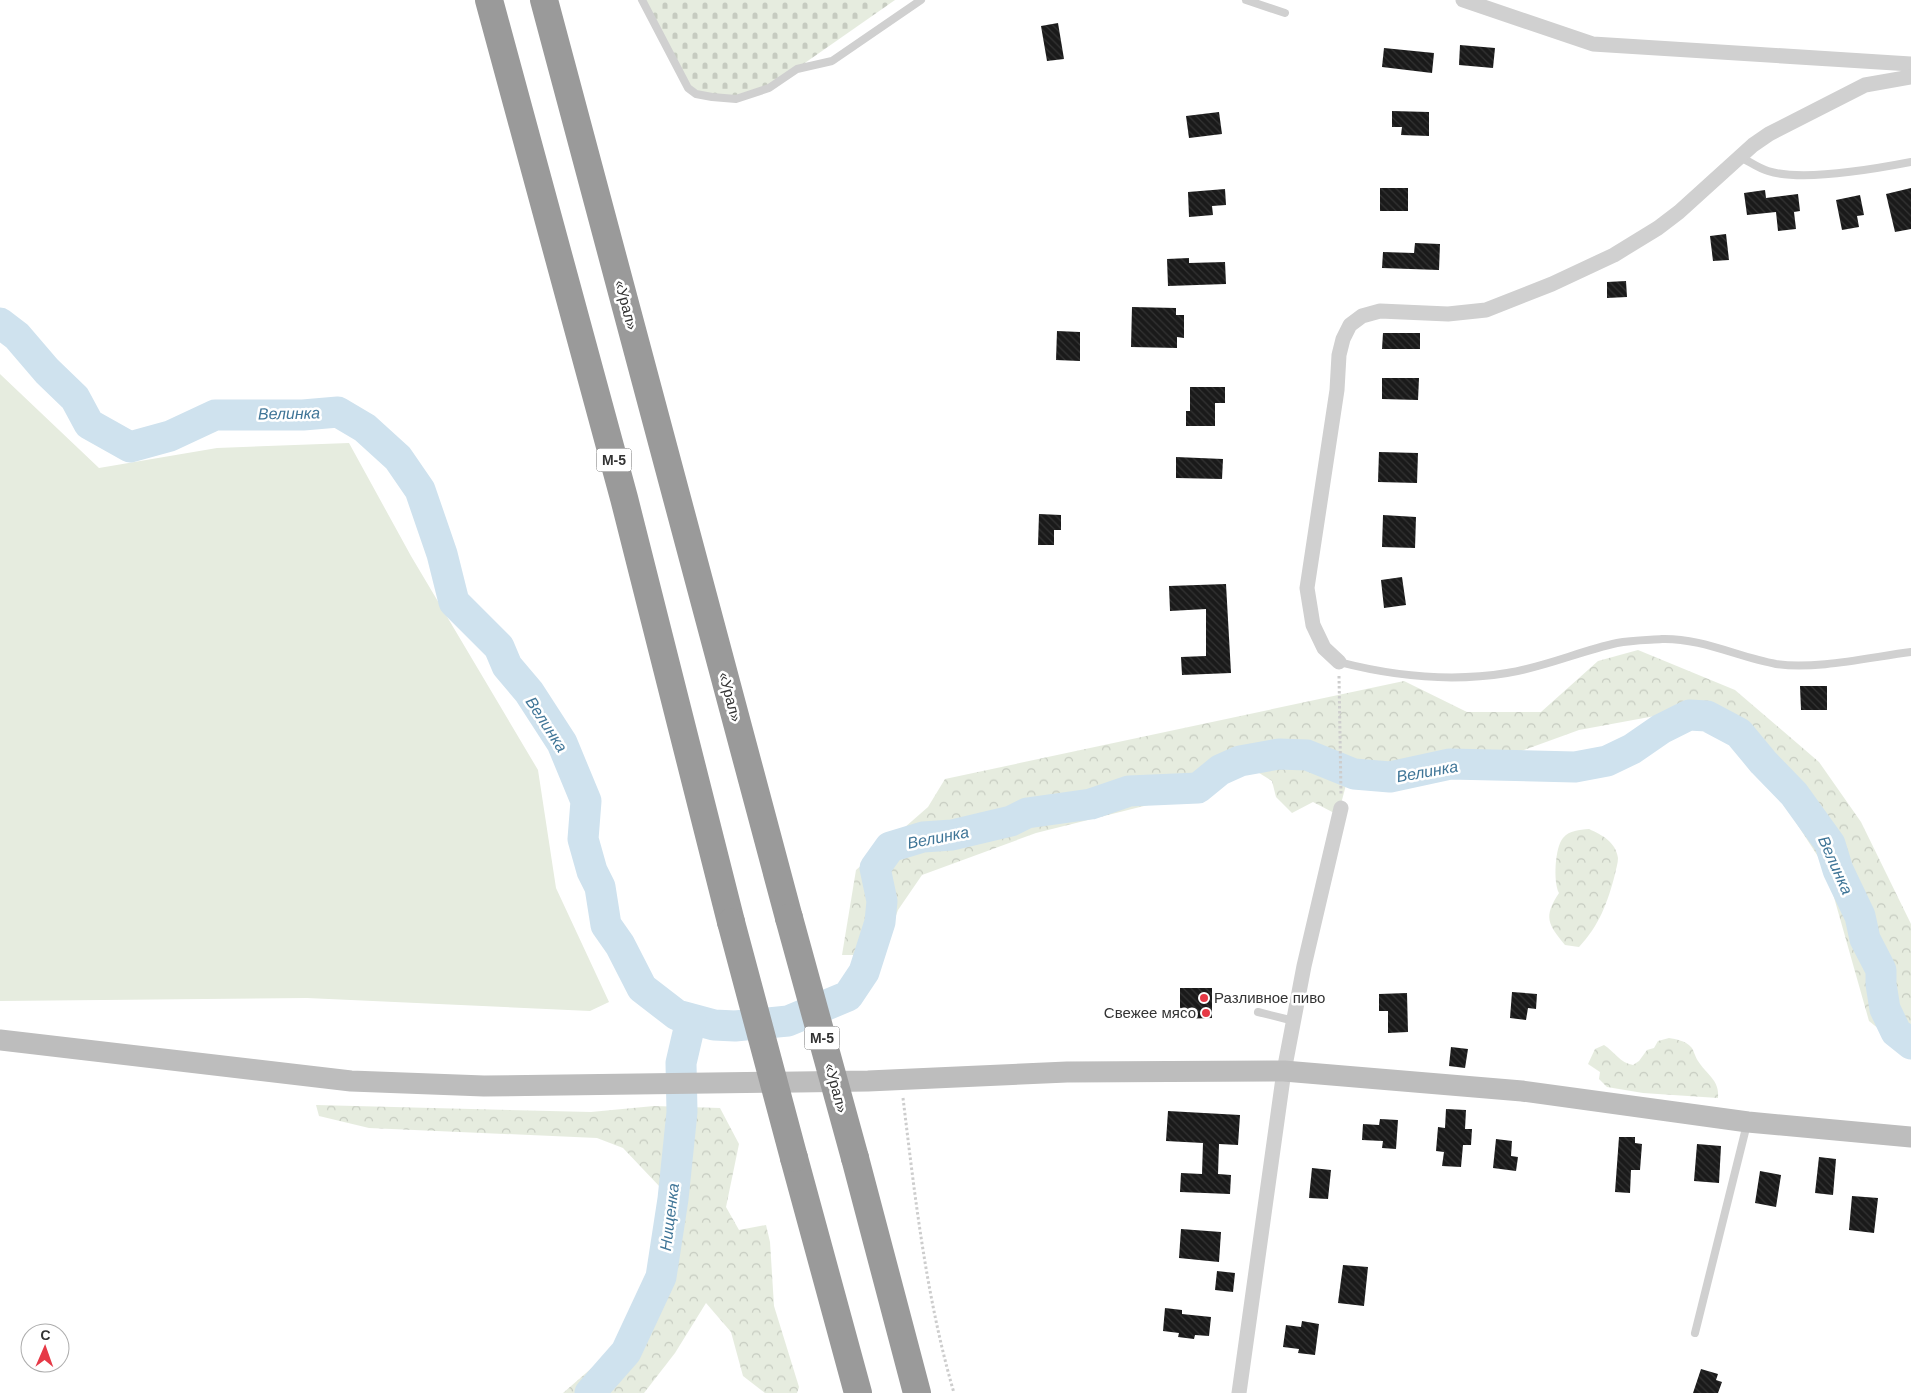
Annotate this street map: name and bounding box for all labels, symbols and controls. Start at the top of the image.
street label: «Урал» [612,278,641,332]
water label: Велинка [258,404,320,423]
road number: М-5 [596,448,632,472]
street label: «Урал» [716,670,745,724]
water label: Велинка [523,694,571,755]
water label: Велинка [1395,758,1459,785]
water label: Велинка [906,823,970,852]
water label: Велинка [1815,833,1856,897]
place label: Разливное пиво [1214,989,1325,1006]
marker: Разливное пиво [1198,992,1210,1004]
place label: Свежее мясо [1104,1004,1196,1021]
marker: Свежее мясо [1200,1007,1212,1019]
road number: М-5 [804,1026,840,1050]
street label: «Урал» [822,1061,851,1115]
water label: Нищенка [657,1182,682,1252]
north arrow [20,1323,70,1373]
text: С [40,1327,51,1343]

